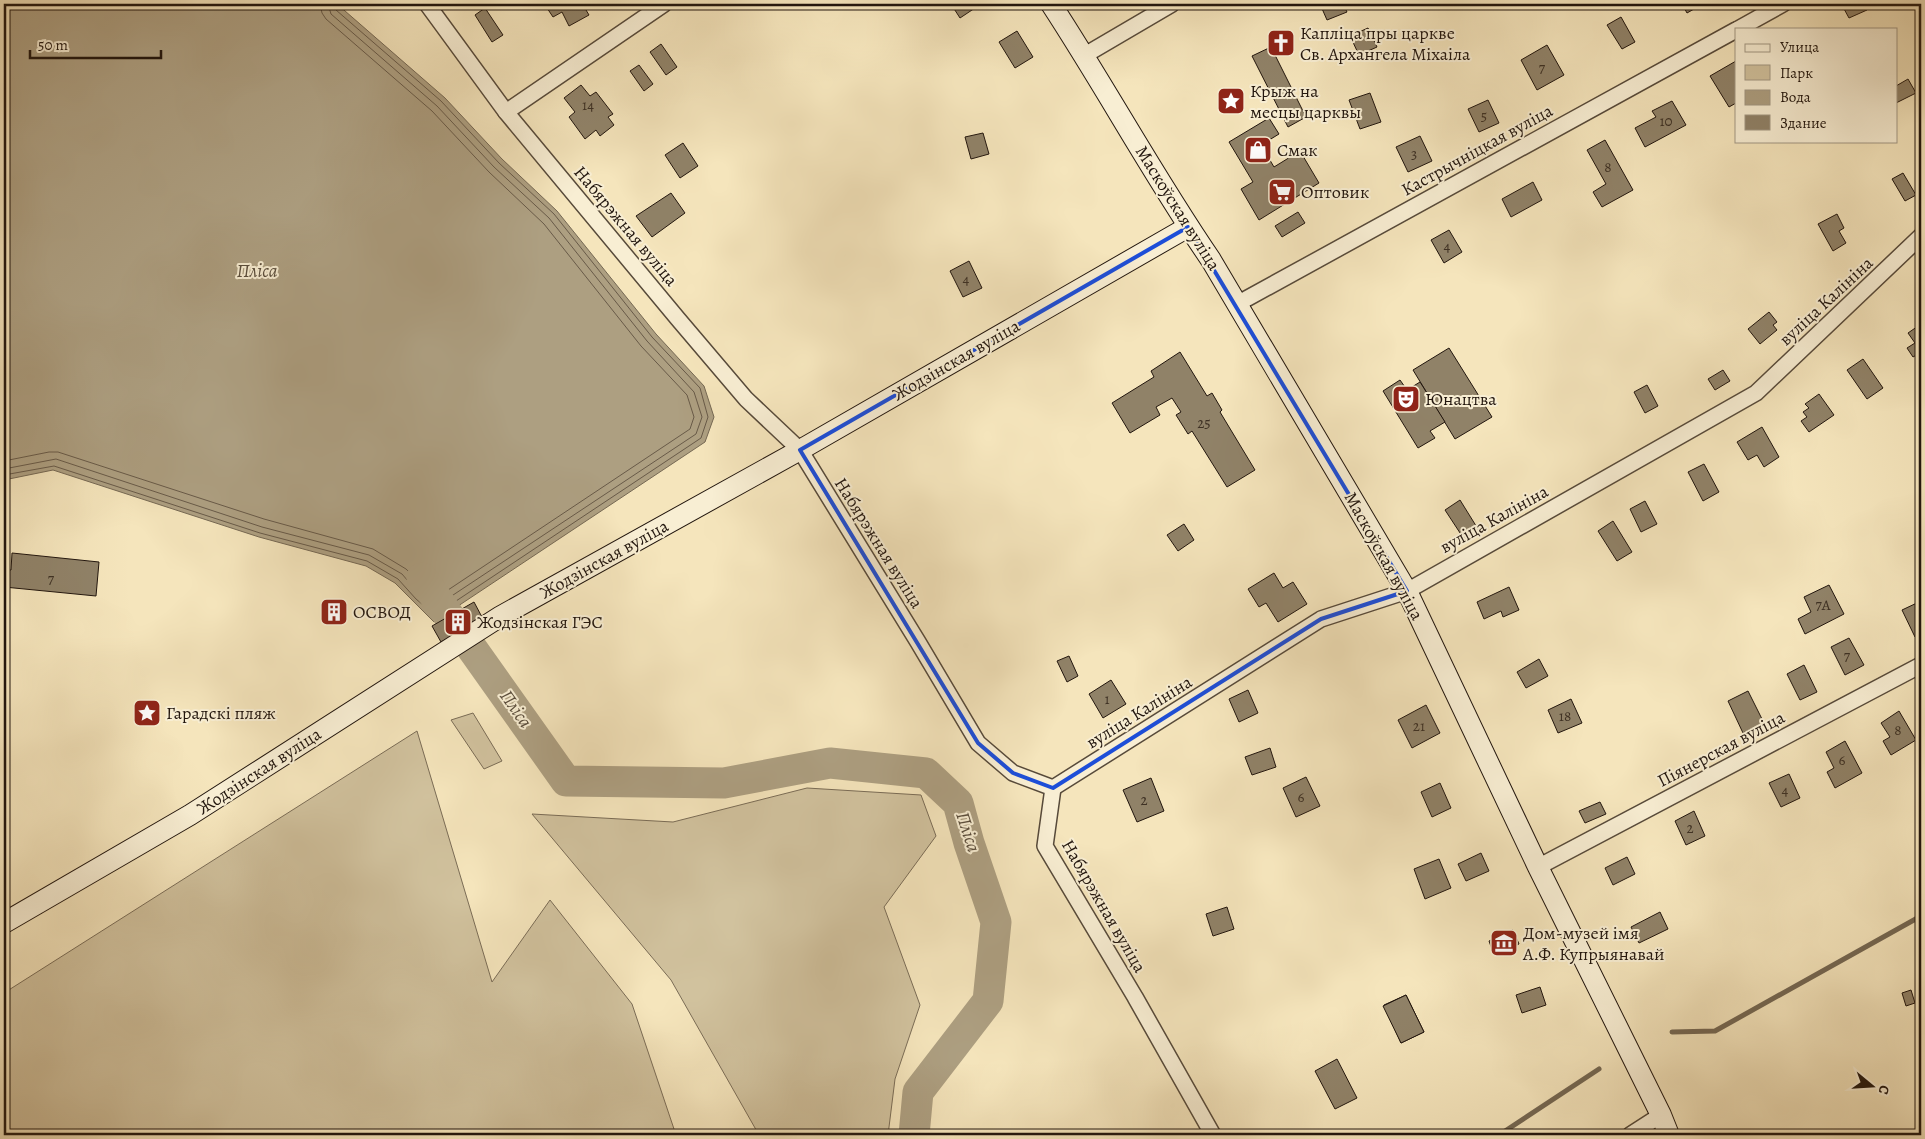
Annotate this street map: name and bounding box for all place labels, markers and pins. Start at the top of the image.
place label: Капліца пры царкве Св. Архангела Міхаіла [1300,21,1471,66]
church icon: Капліца пры царкве Св. Архангела Міхаіла [1266,28,1296,58]
place label: Крыж на месцы царквы [1250,79,1361,124]
place icon: Крыж на месцы царквы [1216,86,1246,116]
shop icon: Смак [1243,135,1273,165]
place label: Смак [1277,138,1318,162]
supermarket icon: Оптовик [1267,177,1297,207]
place label: Оптовик [1301,180,1369,204]
theatre icon: Юнацтва [1391,384,1421,414]
place label: Юнацтва [1425,387,1497,411]
building icon: ОСВОД [319,597,349,627]
place label: ОСВОД [353,600,411,624]
building icon: Жодзінская ГЭС [443,607,473,637]
place label: Жодзінская ГЭС [477,610,603,634]
place icon: Гарадскі пляж [132,698,162,728]
place label: Гарадскі пляж [166,701,276,725]
place label: Дом-музей імя А.Ф. Купрыянавай [1522,921,1665,966]
museum icon: Дом-музей імя А.Ф. Купрыянавай [1489,928,1519,958]

